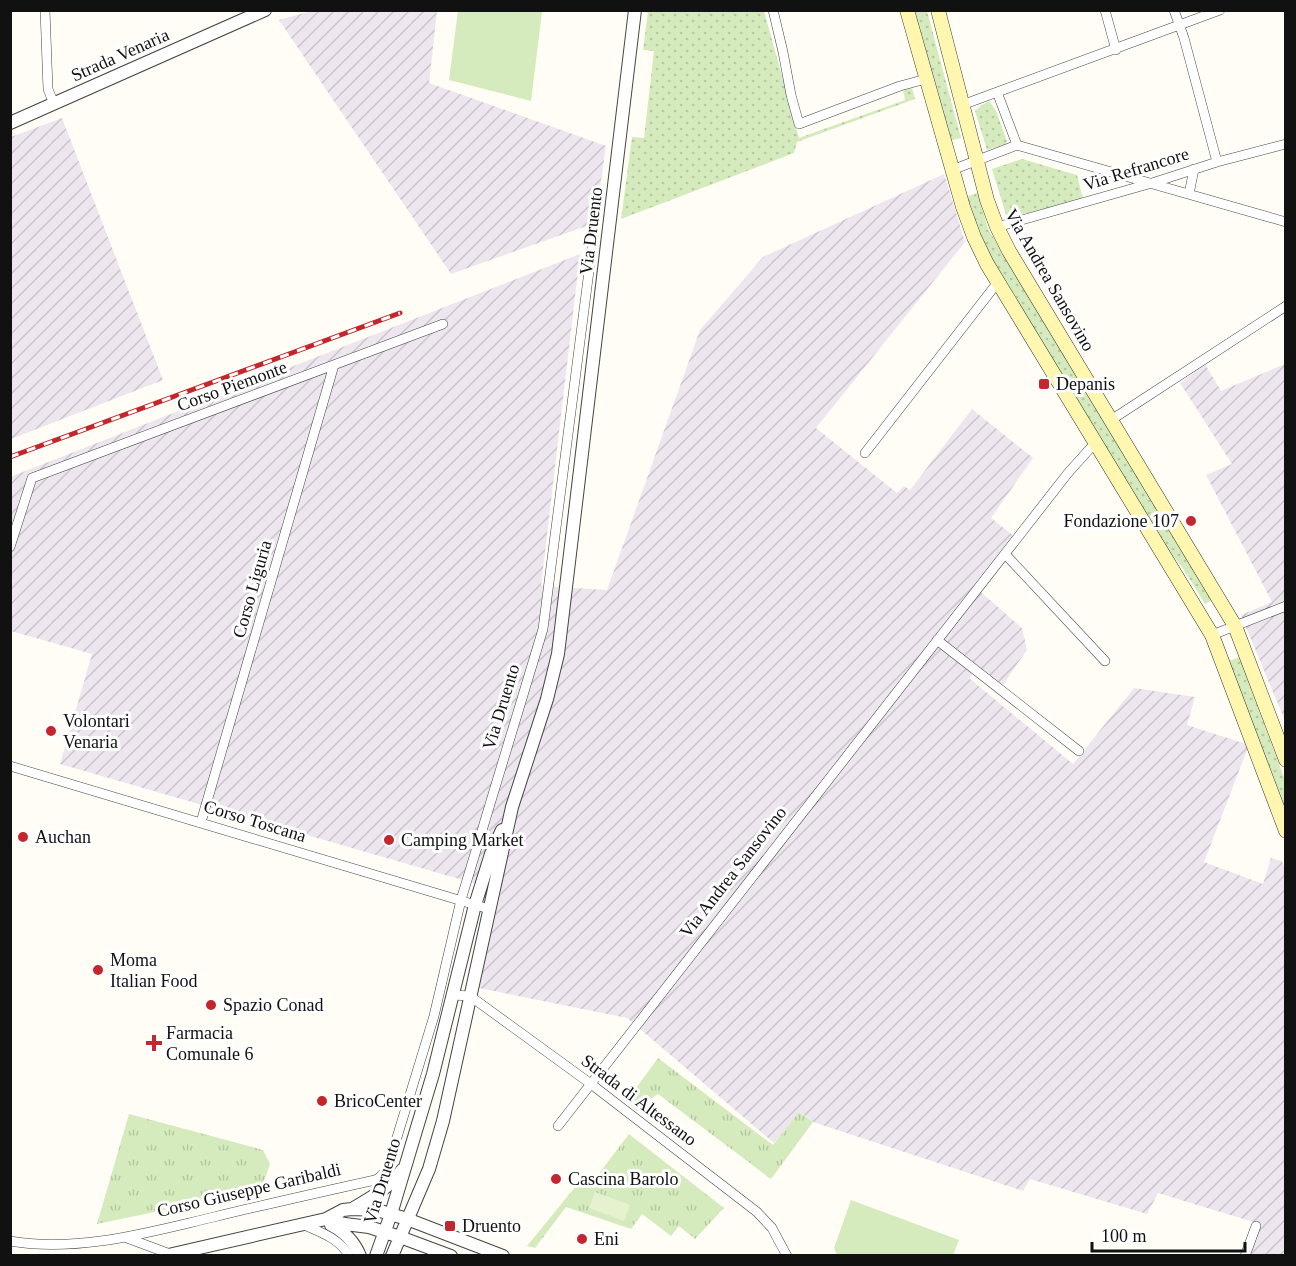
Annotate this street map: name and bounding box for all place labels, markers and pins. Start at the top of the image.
place label: Depanis [1056,374,1115,394]
marker: Depanis [1037,377,1051,391]
place label: Fondazione 107 [1064,511,1179,531]
marker: Fondazione 107 [1184,514,1198,528]
place label: Volontari Venaria [63,711,130,752]
marker: Volontari Venaria [44,724,58,738]
place label: Auchan [35,827,91,847]
marker: Auchan [16,830,30,844]
place label: Camping Market [401,830,523,850]
marker: Camping Market [382,833,396,847]
place label: Moma Italian Food [110,950,198,991]
marker: Moma Italian Food [91,963,105,977]
place label: Spazio Conad [223,995,324,1015]
marker: Spazio Conad [204,998,218,1012]
place label: Farmacia Comunale 6 [166,1023,254,1064]
marker: Farmacia Comunale 6 [147,1036,161,1050]
place label: BricoCenter [334,1091,422,1111]
marker: BricoCenter [315,1094,329,1108]
place label: Cascina Barolo [568,1169,678,1189]
marker: Cascina Barolo [549,1172,563,1186]
place label: Druento [462,1216,521,1236]
marker: Druento [443,1219,457,1233]
place label: Eni [594,1229,619,1249]
marker: Eni [575,1232,589,1246]

